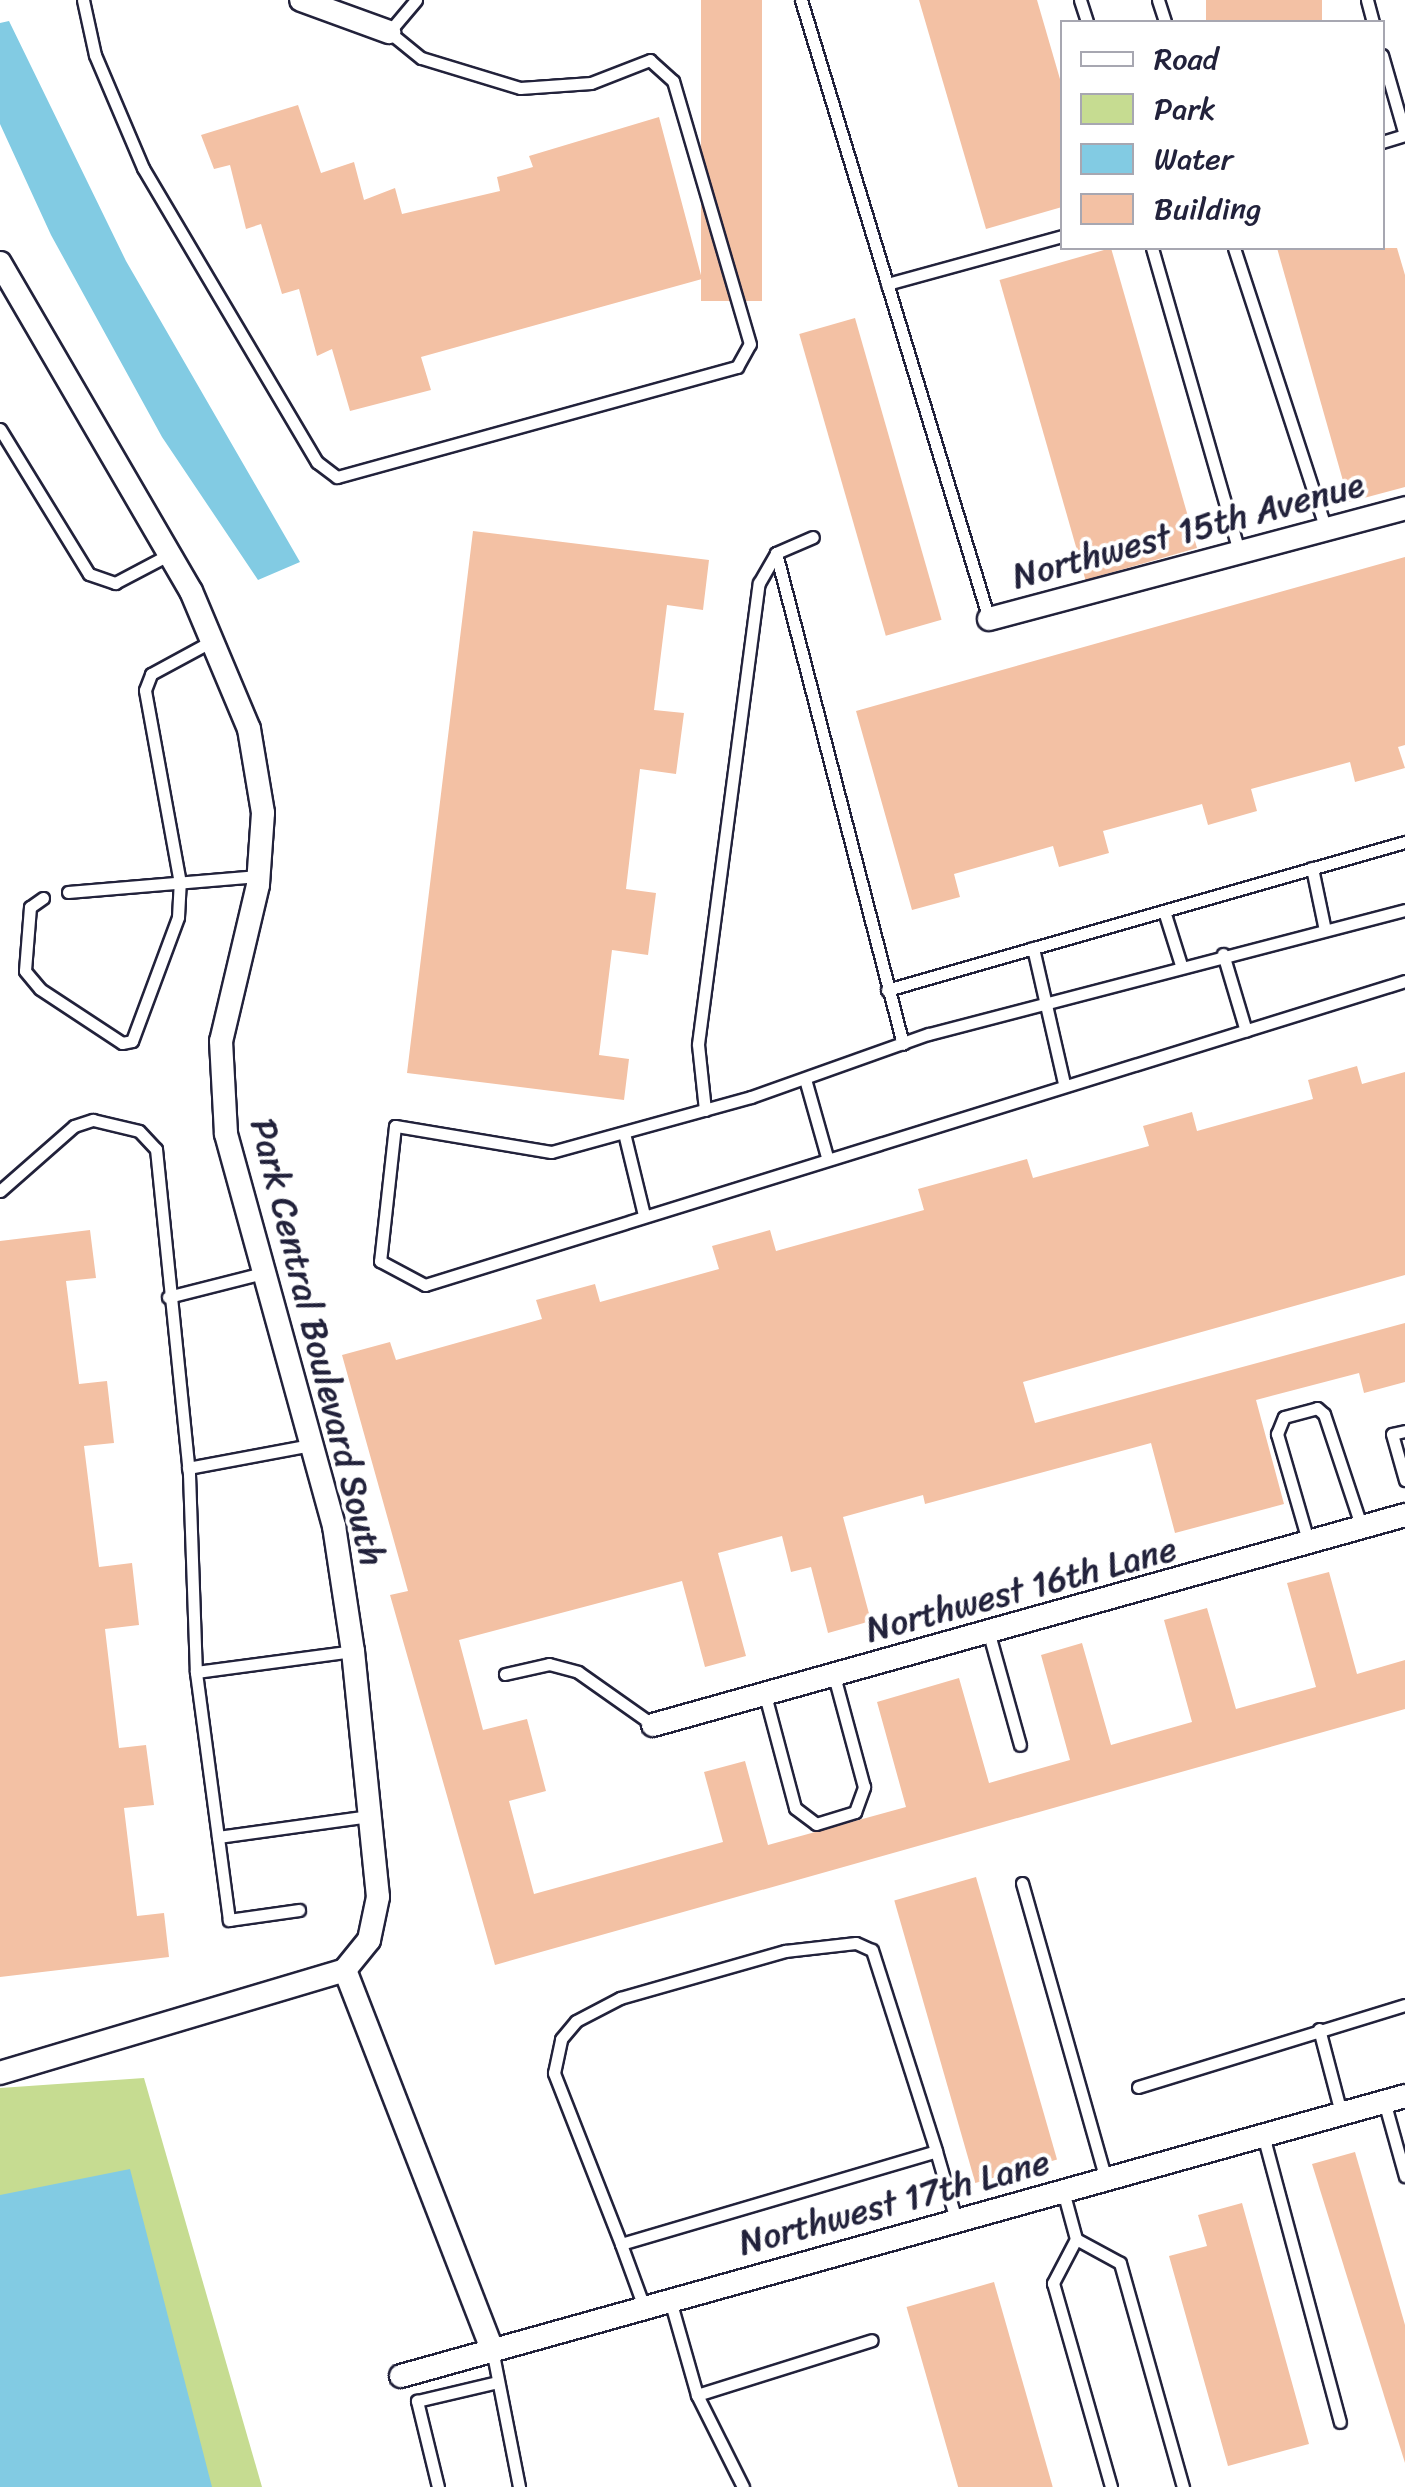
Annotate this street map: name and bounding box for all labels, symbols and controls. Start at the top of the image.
legend [1060,20,1385,250]
text: Road [1154,32,1218,86]
text: Park [1154,82,1216,136]
text: Water [1154,132,1233,186]
text: Building [1154,182,1261,236]
street label: Northwest 15th Avenue [1008,463,1368,597]
street label: Park Central Boulevard South [242,1114,394,1570]
street label: Northwest 16th Lane [861,1527,1181,1651]
street label: Northwest 17th Lane [734,2140,1054,2264]

